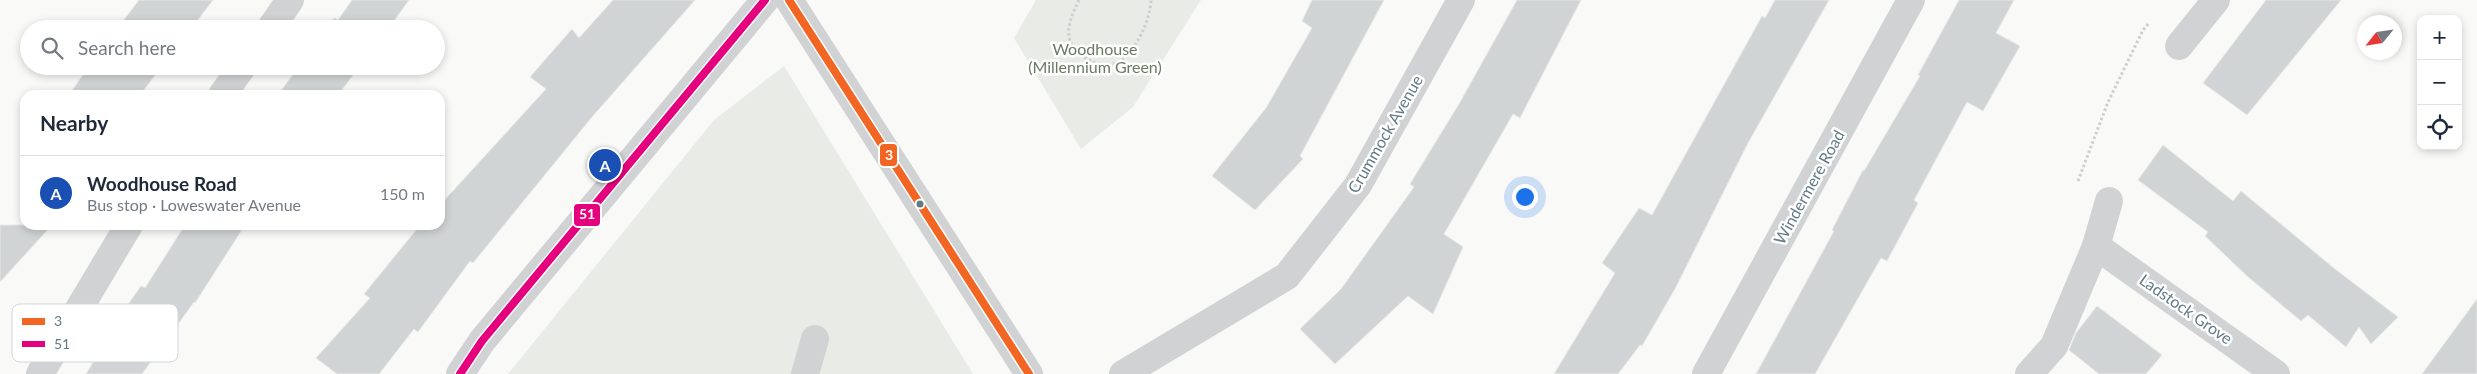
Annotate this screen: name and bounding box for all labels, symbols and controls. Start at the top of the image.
north arrow [2357,15,2402,60]
map controls [2417,15,2462,150]
button: + [2417,15,2462,60]
search box [20,20,445,75]
icon: search [38,34,66,62]
text: Search here [78,36,176,59]
park label: Woodhouse (Millennium Green) [1028,39,1162,76]
button: − [2417,60,2462,105]
street label: Crummock Avenue [1343,71,1426,196]
button: locate [2417,105,2462,150]
text: Nearby [40,110,108,135]
street label: Windermere Road [1769,126,1848,247]
line badge: 3 [879,143,898,167]
pin: A [589,146,621,184]
text: 3 [885,146,893,163]
text: Woodhouse Road [87,172,237,195]
text: A [50,184,62,203]
text: 150 m [380,184,425,203]
your location [1512,184,1538,210]
text: Bus stop · Loweswater Avenue [87,195,301,214]
unlabelled marker [915,199,925,209]
line badge: 51 [573,203,601,227]
text: 51 [579,205,595,222]
street label: Ladstock Grove [2136,270,2236,348]
legend [12,304,178,362]
text: 3 [54,312,62,329]
text: 51 [54,335,70,352]

